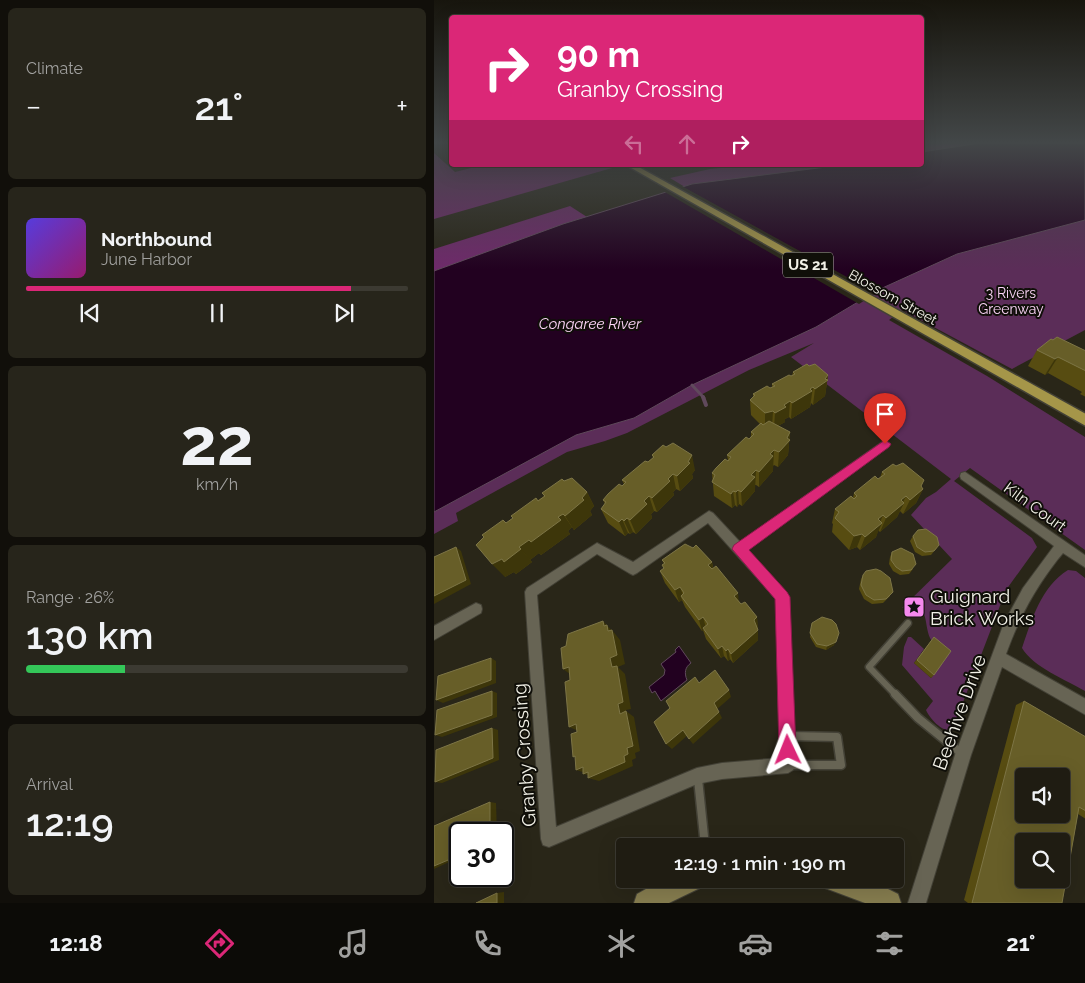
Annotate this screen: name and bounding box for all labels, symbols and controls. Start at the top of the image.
text: 90 m [557,34,640,75]
icon: right [474,35,539,100]
text: Climate [26,59,83,78]
text: Granby Crossing [557,76,723,102]
text: 21° [194,84,243,129]
text: − [26,90,41,123]
text: + [396,90,408,123]
icon: left [620,130,648,158]
icon: ahead [673,130,701,158]
icon: right [726,130,754,158]
text: Northbound [101,228,212,250]
text: June Harbor [101,250,192,269]
road number: US 21 [783,252,833,278]
street label: Blossom Street [846,266,940,328]
park label: 3 Rivers Greenway [978,285,1044,317]
icon: previous [76,299,104,327]
icon: pause [203,299,231,327]
icon: next [330,299,358,327]
water label: Congaree River [539,315,642,333]
pin [864,393,906,444]
icon: arrive [871,400,899,428]
text: 22 [180,404,254,480]
text: km/h [196,475,238,494]
street label: Kiln Court [1000,478,1070,536]
place label: Guignard Brick Works [930,585,1034,629]
text: Range · 26% [26,588,114,607]
place icon: Guignard Brick Works [902,595,926,619]
text: 130 km [26,613,154,658]
street label: Beehive Drive [928,651,990,773]
street label: Granby Crossing [508,683,540,827]
position arrow [761,723,813,775]
map controls [1015,768,1070,888]
button: sound [1015,768,1070,823]
text: Arrival [26,775,73,794]
text: 12:19 [26,800,114,845]
speed limit sign: 30 [449,822,514,887]
button: search [1015,833,1070,888]
text: 12:19 · 1 min · 190 m [674,852,846,874]
icon: directions [202,926,237,961]
icon: music [336,926,371,961]
icon: phone [470,926,505,961]
icon: climate [604,926,639,961]
icon: car [738,926,773,961]
icon: filters [872,926,907,961]
text: 12:18 [50,930,102,956]
text: 21° [1006,930,1035,956]

